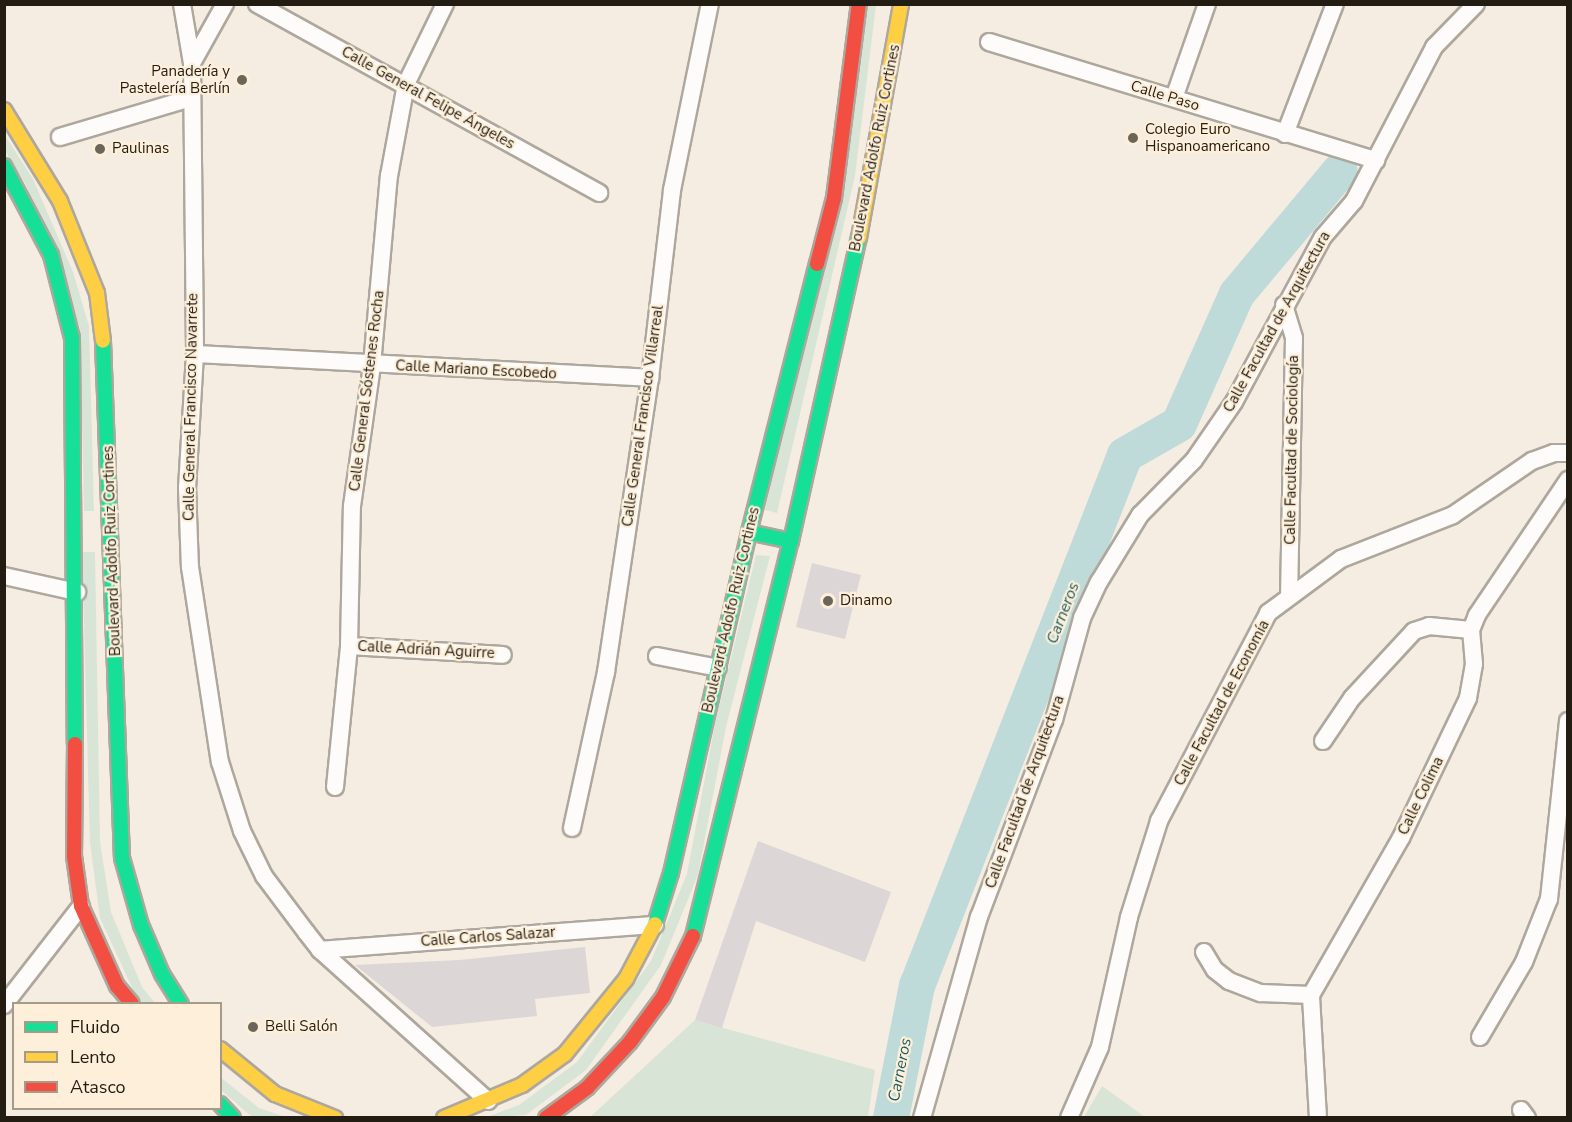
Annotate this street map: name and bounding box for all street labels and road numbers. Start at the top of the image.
street label: Calle General Felipe Ángeles [338,43,518,153]
street label: Boulevard Adolfo Ruiz Cortines [846,43,904,253]
street label: Calle Paso [1128,77,1202,115]
street label: Calle Facultad de Arquitectura [1220,228,1334,416]
street label: Calle General Sóstenes Rocha [346,289,388,493]
street label: Calle General Francisco Navarrete [180,293,202,521]
street label: Calle General Francisco Villarreal [619,304,667,528]
street label: Calle Facultad de Sociología [1281,355,1303,545]
street label: Calle Mariano Escobedo [395,357,557,383]
street label: Boulevard Adolfo Ruiz Cortines [99,445,125,657]
street label: Boulevard Adolfo Ruiz Cortines [699,505,763,715]
street label: Calle Facultad de Economía [1171,617,1273,789]
street label: Calle Adrián Aguirre [357,637,495,663]
street label: Calle Facultad de Arquitectura [982,693,1068,891]
street label: Calle Colima [1394,754,1448,838]
street label: Calle Carlos Salazar [420,923,556,951]

